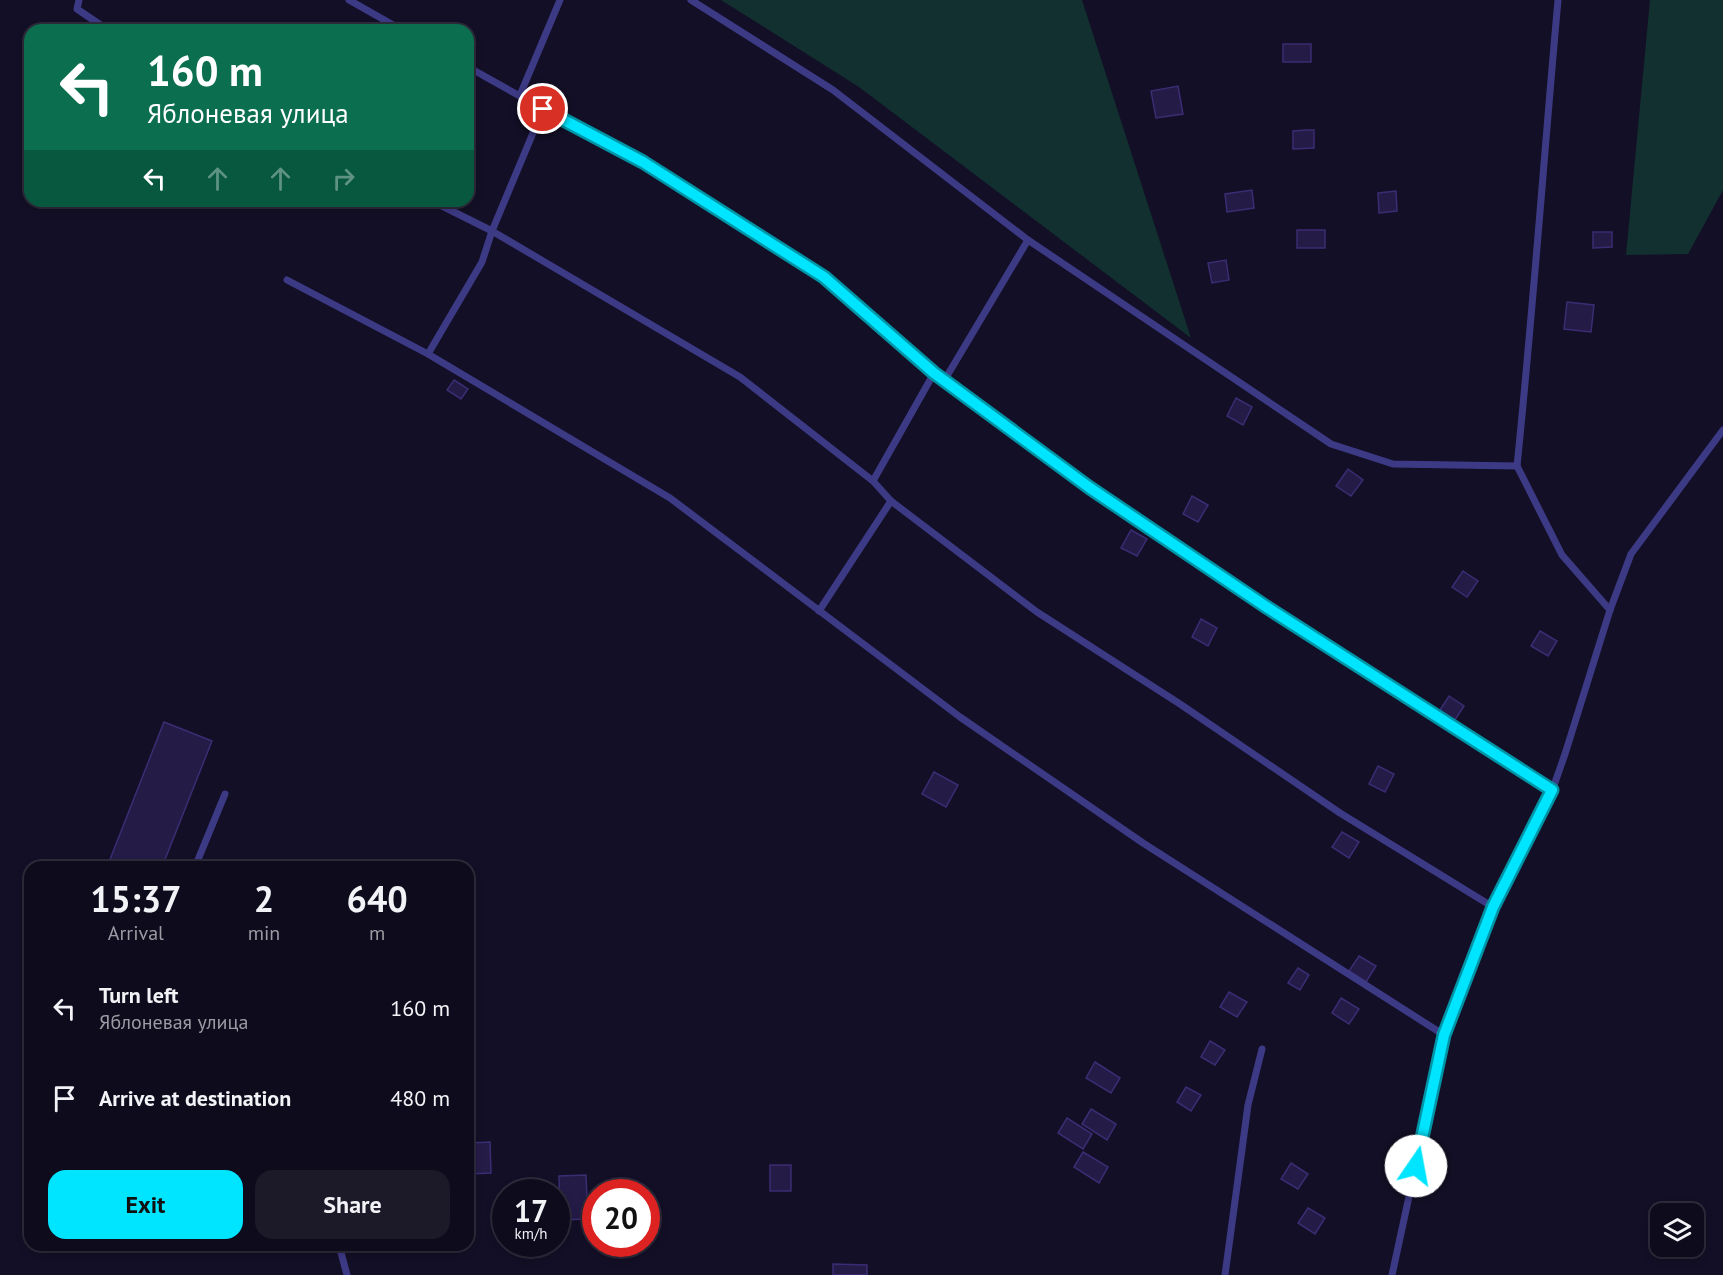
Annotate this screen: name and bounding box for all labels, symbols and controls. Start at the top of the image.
text: 160 m [147,43,263,98]
icon: left [48,48,126,126]
pin [517,83,568,134]
icon: arrive [526,92,559,125]
text: Яблоневая улица [147,96,349,130]
icon: left [138,162,171,195]
icon: ahead [201,162,234,195]
icon: ahead [264,162,297,195]
icon: right [327,162,360,195]
text: 15:37 [90,875,182,922]
text: 2 [254,875,274,922]
text: 640 [347,875,408,922]
text: Arrival [108,920,164,946]
text: min [248,920,280,946]
text: m [369,920,385,946]
text: Turn left [99,981,179,1009]
icon: left [48,992,81,1025]
text: 160 m [390,994,450,1022]
text: Яблоневая улица [99,1009,248,1035]
icon: arrive [48,1082,81,1115]
text: Arrive at destination [99,1084,291,1112]
text: 480 m [390,1084,450,1112]
position arrow [1384,1134,1448,1198]
button: Exit [48,1170,243,1239]
button: Share [255,1170,450,1239]
speed limit sign: 20 [582,1179,660,1257]
text: 17 [514,1191,548,1230]
map controls [1650,1203,1704,1257]
button: layers [1650,1203,1704,1257]
text: km/h [515,1224,547,1243]

